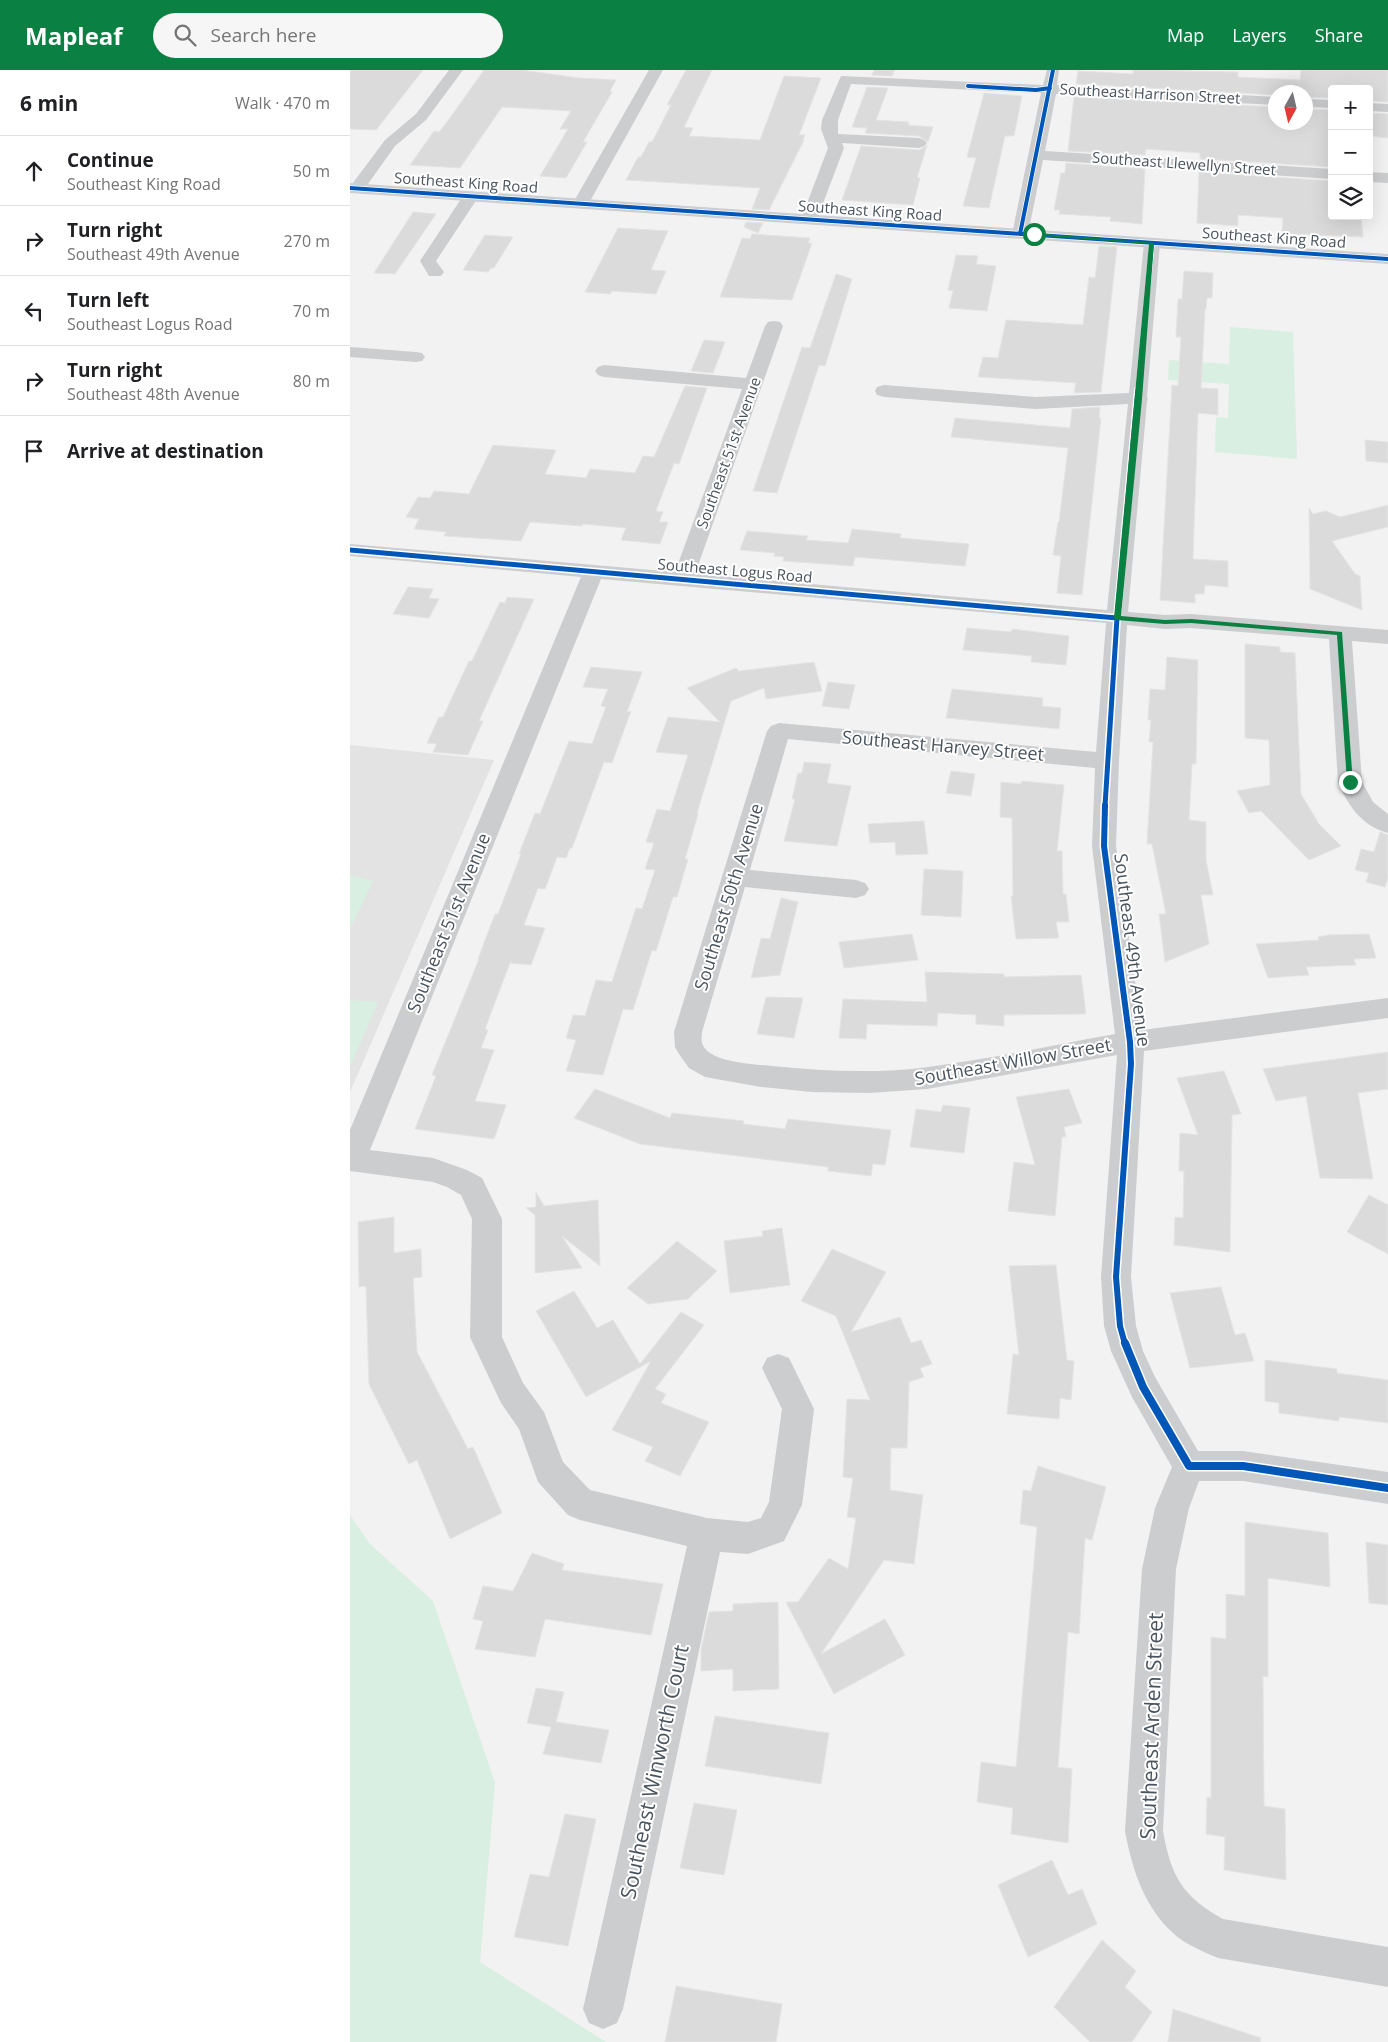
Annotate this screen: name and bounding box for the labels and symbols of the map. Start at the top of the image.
street label: Southeast Harrison Street [1059,78,1241,108]
north arrow [1268,85,1313,130]
street label: Southeast Llewellyn Street [1091,147,1277,179]
street label: Southeast King Road [393,167,539,197]
street label: Southeast King Road [797,195,943,225]
street label: Southeast King Road [1201,222,1347,252]
route start [1023,223,1046,246]
street label: Southeast 51st Avenue [691,374,765,531]
street label: Southeast Logus Road [657,553,813,587]
street label: Southeast Harvey Street [841,724,1045,766]
route end [1339,771,1362,794]
street label: Southeast 50th Avenue [688,800,768,993]
street label: Southeast 51st Avenue [401,829,495,1016]
street label: Southeast 49th Avenue [1109,852,1157,1048]
street label: Southeast Willow Street [913,1032,1113,1090]
street label: Southeast Arden Street [1133,1612,1169,1840]
street label: Southeast Winworth Court [613,1642,695,1902]

